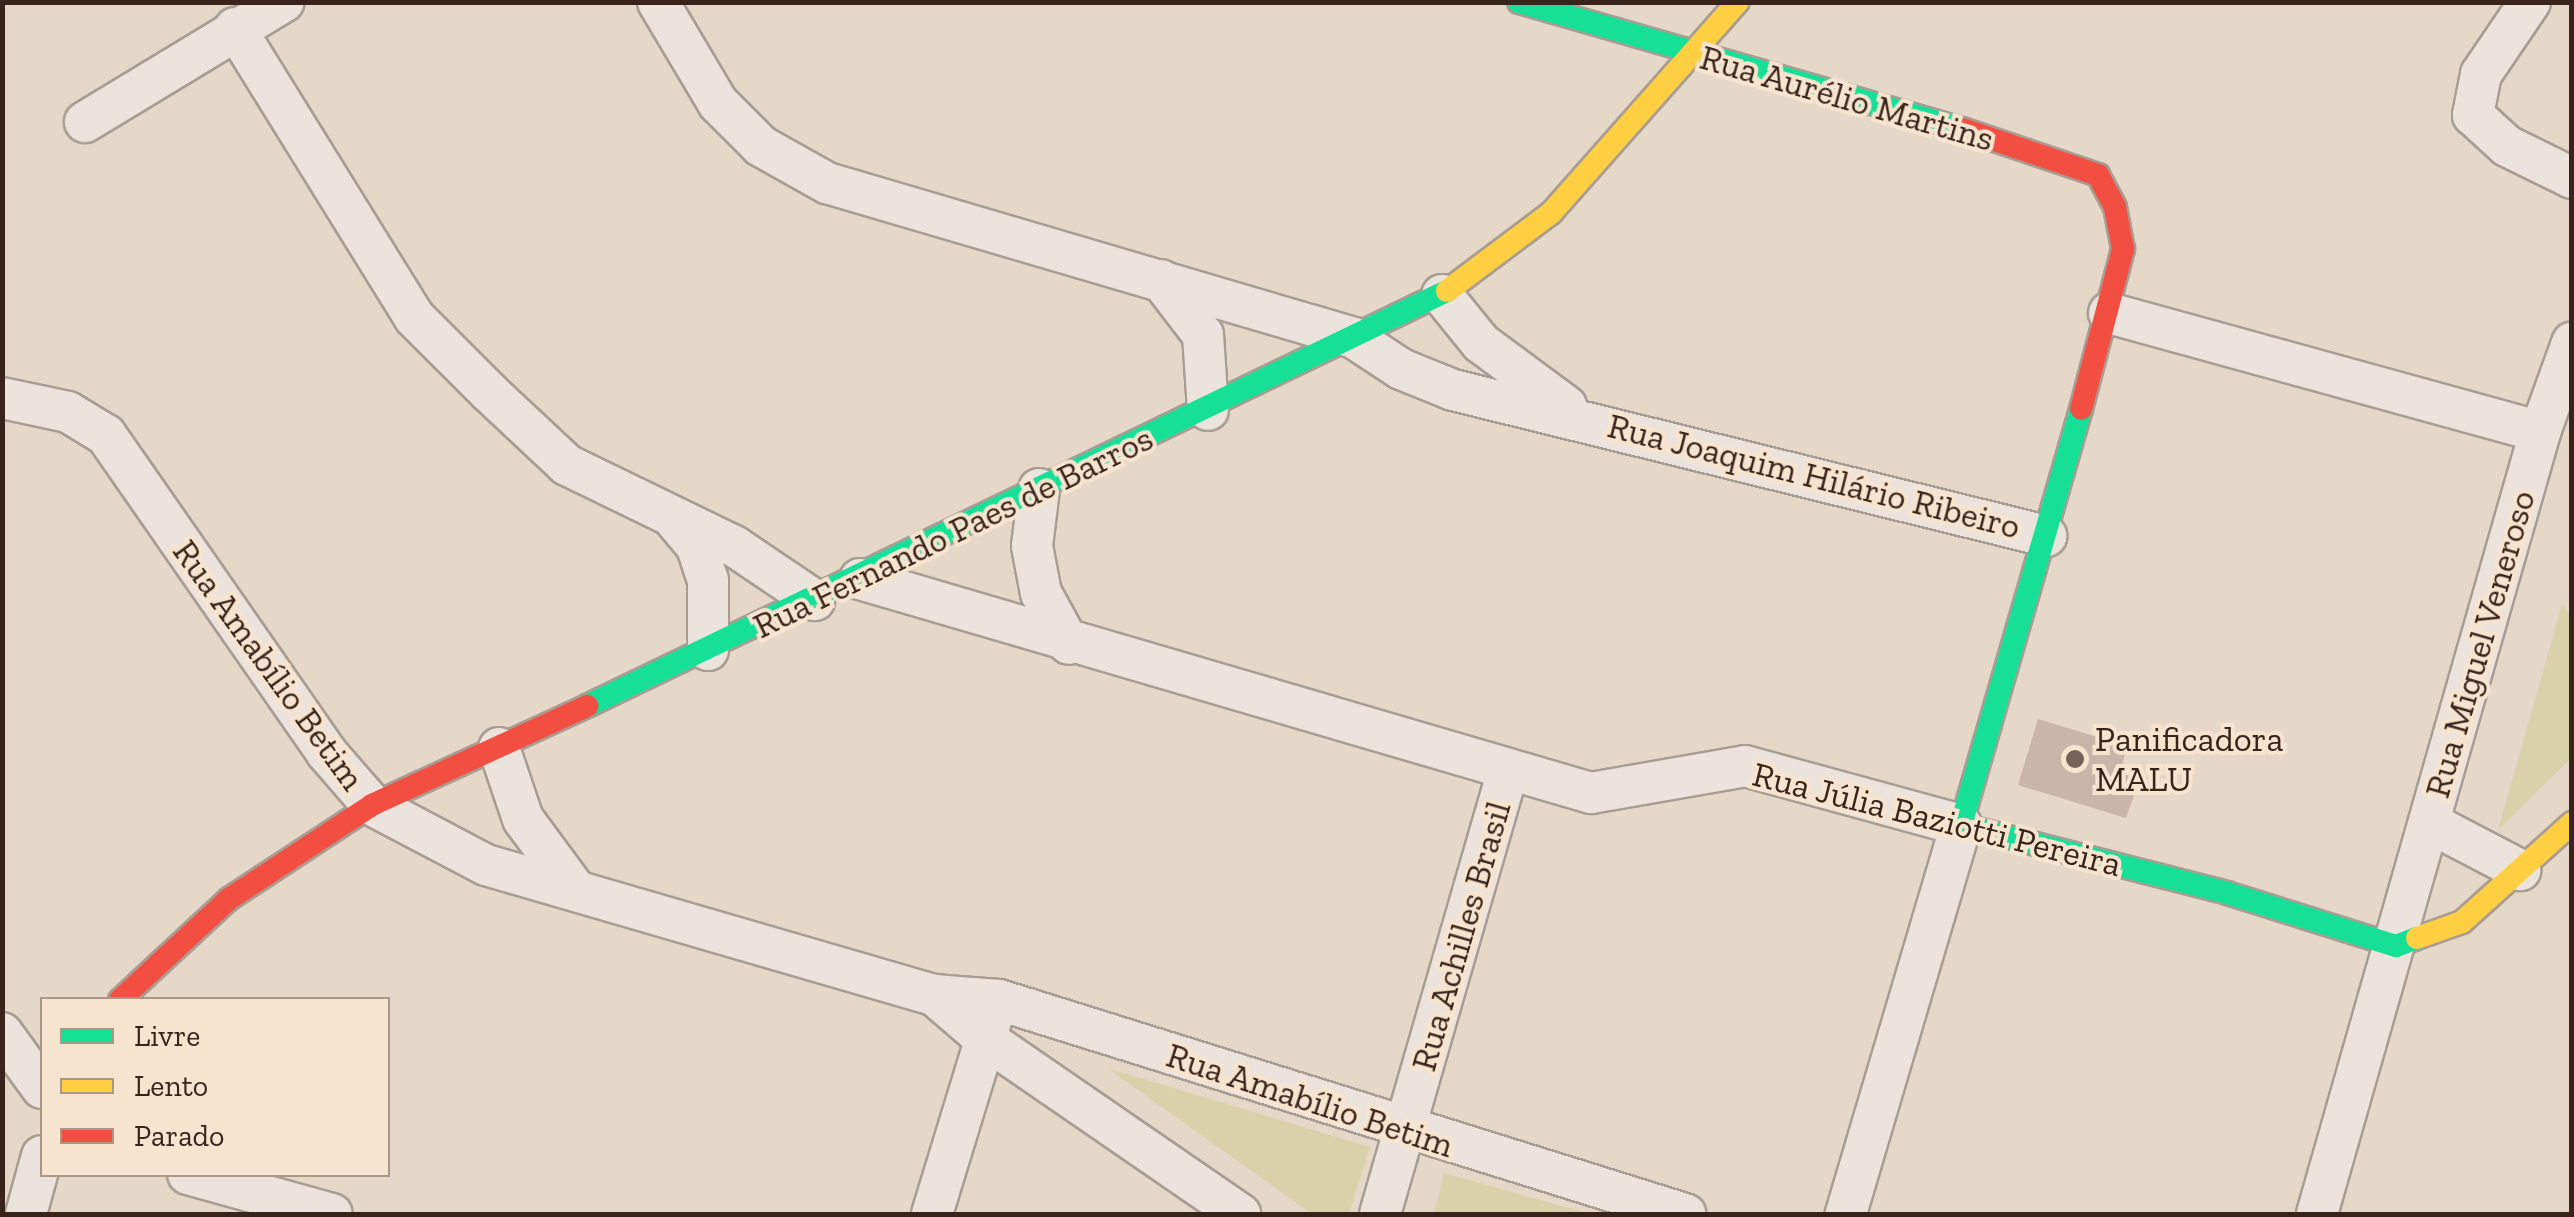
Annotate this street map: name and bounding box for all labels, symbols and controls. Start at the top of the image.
street label: Rua Aurélio Martins [1695,36,1999,160]
street label: Rua Joaquim Hilário Ribeiro [1603,404,2025,548]
street label: Rua Fernando Paes de Barros [746,417,1160,647]
street label: Rua Miguel Veneroso [2416,485,2544,803]
street label: Rua Amabílio Betim [164,531,374,799]
place label: Panificadora MALU [2095,718,2283,800]
marker: Panificadora MALU [2064,748,2086,770]
street label: Rua Júlia Baziotti Pereira [1748,753,2126,885]
street label: Rua Achilles Brasil [1402,796,1520,1076]
legend [40,997,390,1177]
text: Livre [134,1018,200,1054]
street label: Rua Amabílio Betim [1161,1034,1459,1166]
text: Lento [134,1068,208,1104]
text: Parado [134,1118,224,1154]

